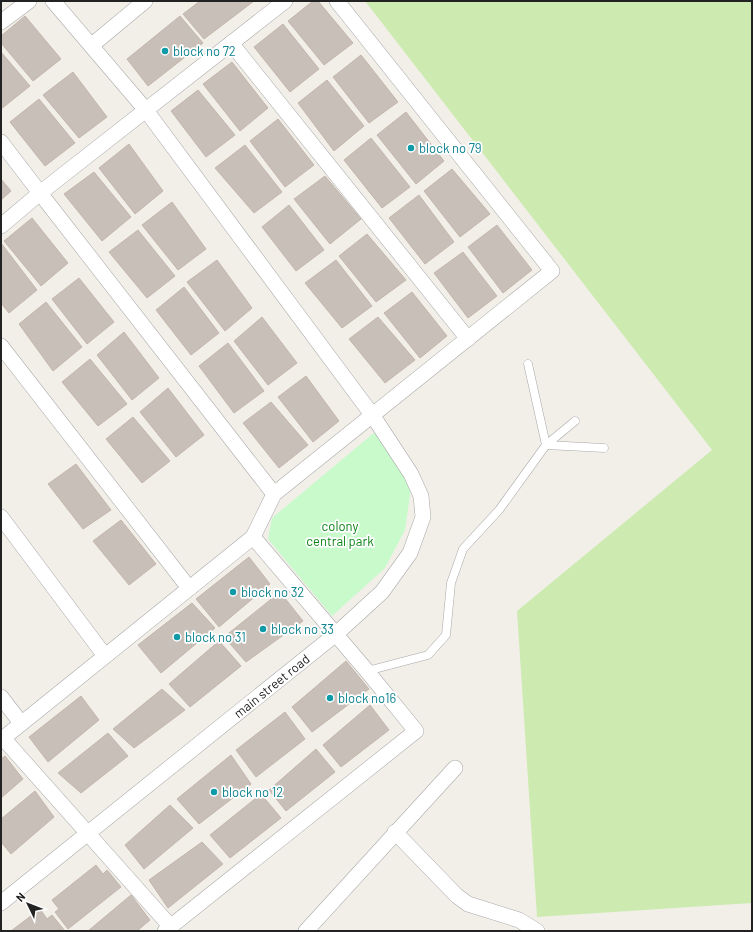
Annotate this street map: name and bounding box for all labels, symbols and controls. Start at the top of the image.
place label: block no 72 [173,43,236,59]
marker: block no 72 [160,46,170,56]
place label: block no 79 [419,140,482,156]
marker: block no 79 [406,143,416,153]
park label: colony central park [306,518,374,549]
place label: block no 32 [241,584,304,600]
marker: block no 32 [228,587,238,597]
place label: block no 33 [271,621,334,637]
marker: block no 33 [258,624,268,634]
place label: block no 31 [185,629,246,645]
marker: block no 31 [172,632,182,642]
street label: main street road [230,650,313,721]
place label: block no16 [338,690,397,706]
marker: block no16 [325,693,335,703]
place label: block no 12 [222,784,283,800]
marker: block no 12 [209,787,219,797]
north arrow [8,884,48,924]
text: N [13,890,28,904]

